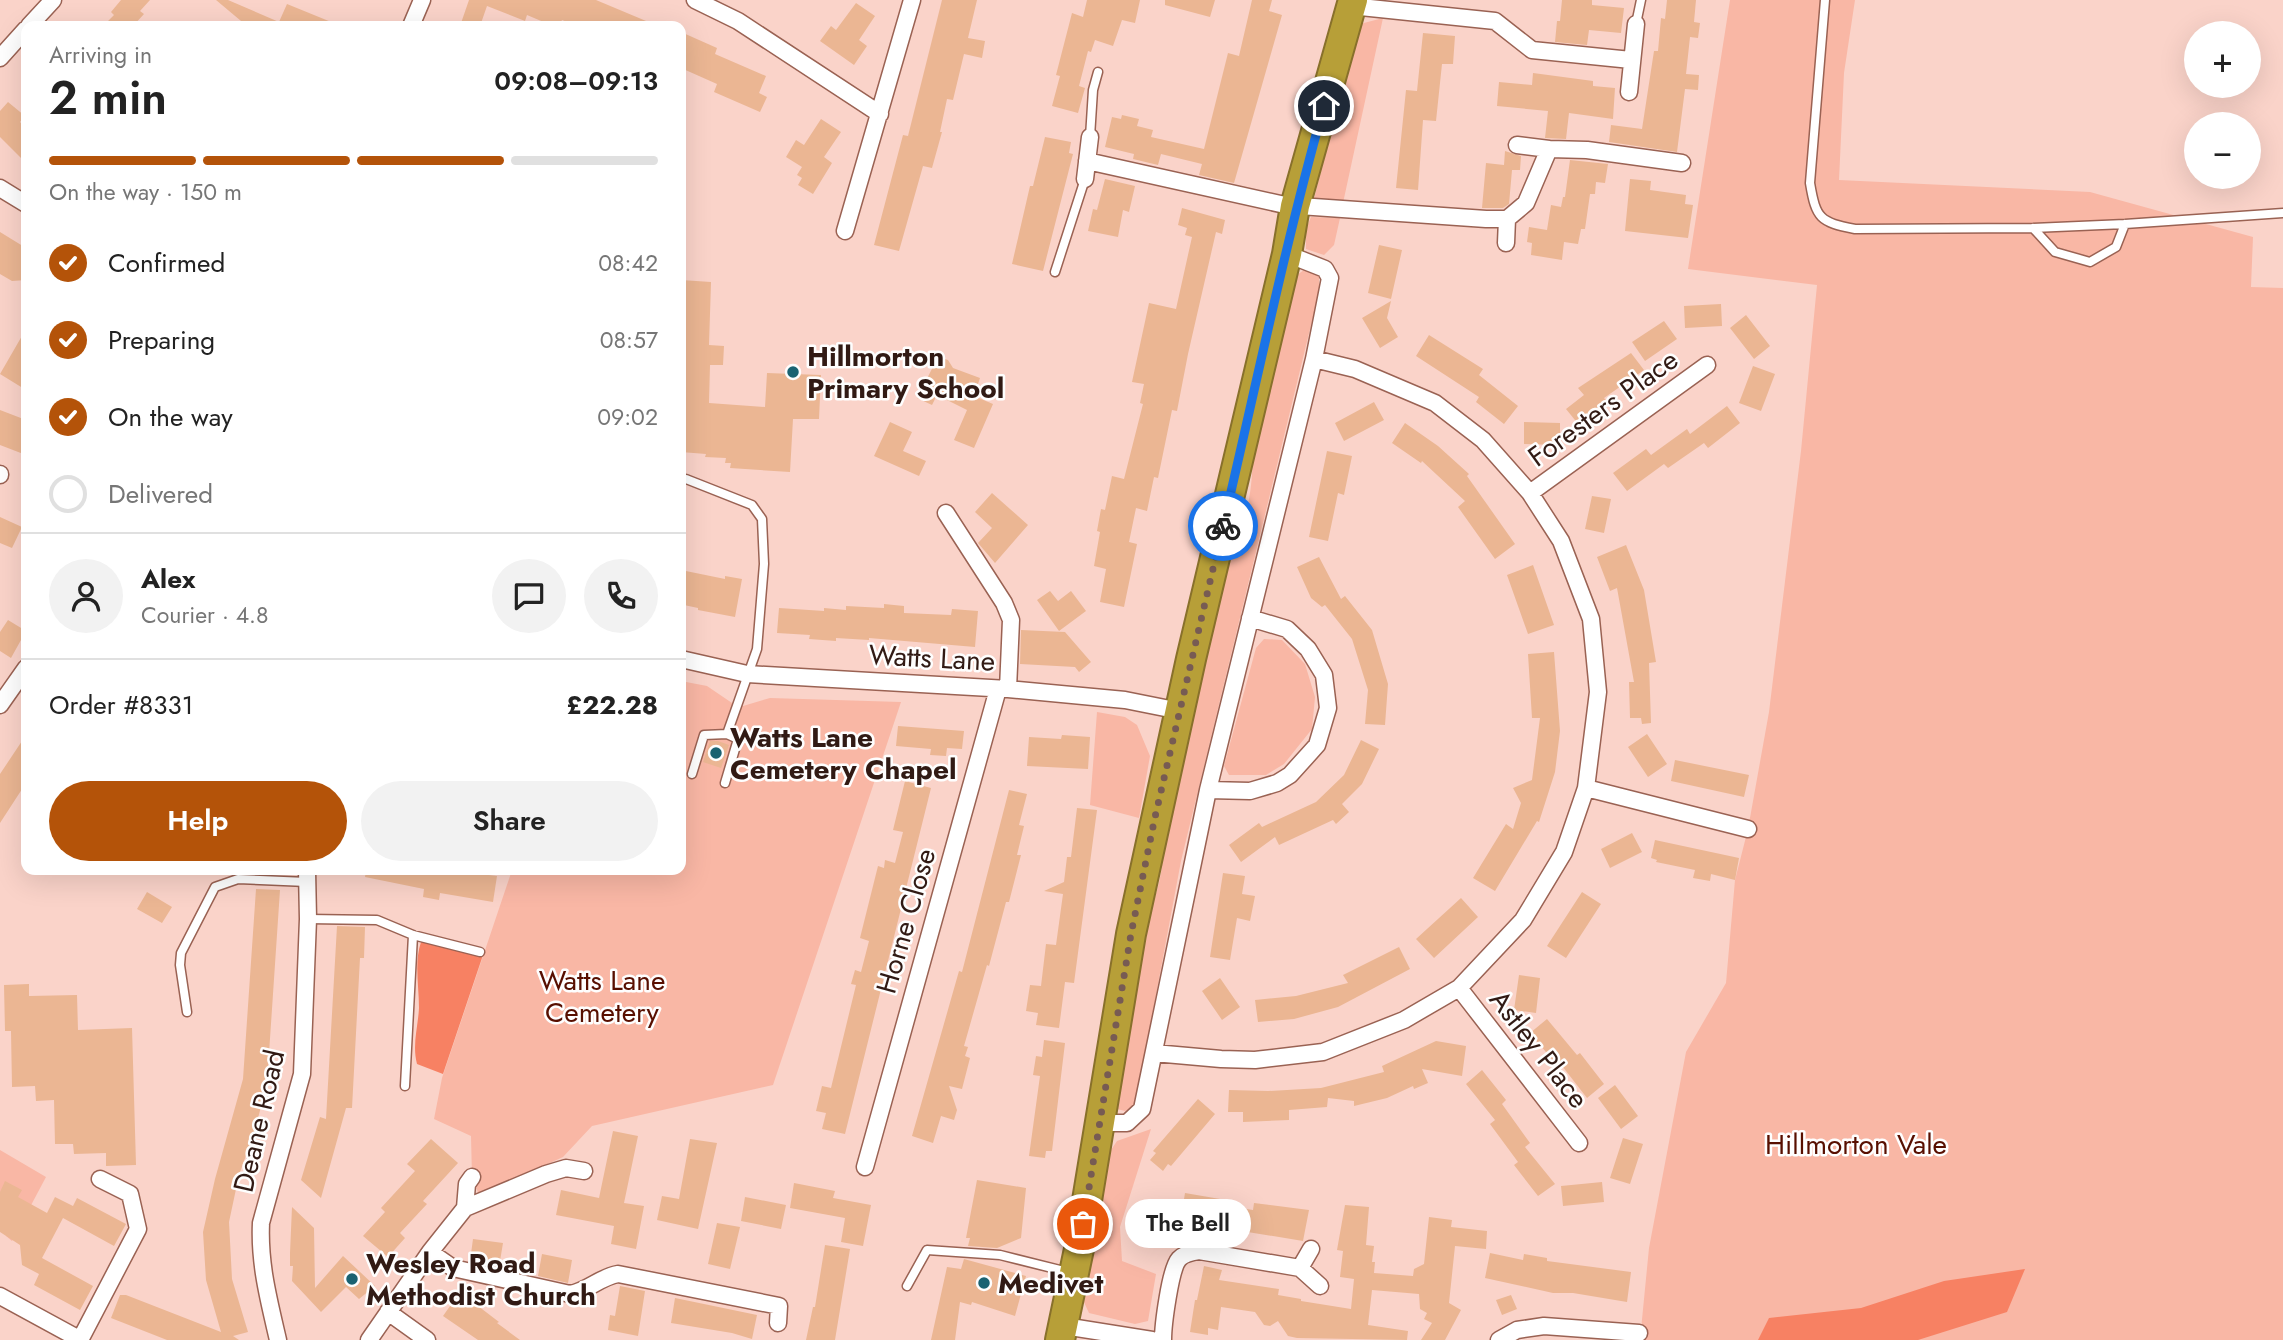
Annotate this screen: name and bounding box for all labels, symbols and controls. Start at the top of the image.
map controls [2184,21,2261,189]
button: + [2184,21,2261,98]
text: Arriving in [49,38,152,72]
text: 09:08–09:13 [494,62,658,100]
text: 2 min [49,65,167,131]
pin [1294,76,1354,136]
icon: home [1305,87,1343,125]
button: − [2184,112,2261,189]
text: On the way · 150 m [49,175,242,209]
icon: check [49,244,87,282]
text: Confirmed [108,244,225,282]
text: 08:42 [598,246,658,280]
icon: check [49,321,87,359]
text: Preparing [108,321,215,359]
text: 08:57 [600,323,658,357]
place label: Hillmorton Primary School [807,336,1004,409]
street label: Foresters Place [1519,339,1687,477]
marker: Hillmorton Primary School [785,364,801,380]
icon: check [49,398,87,436]
text: On the way [108,398,233,436]
text: 09:02 [597,400,658,434]
text: Delivered [108,475,213,513]
courier [1188,491,1258,561]
icon: bike [1204,507,1242,545]
button: person [49,559,123,633]
button: chat [492,559,566,633]
button: phone [584,559,658,633]
text: Alex [141,560,195,598]
text: Courier · 4.8 [141,598,269,632]
street label: Watts Lane [868,634,996,682]
text: Order #8331 [49,686,193,724]
text: £22.28 [566,686,658,724]
place label: Watts Lane Cemetery Chapel [730,717,957,790]
marker: Watts Lane Cemetery Chapel [708,745,724,761]
button: Help [49,781,347,861]
button: Share [361,781,658,861]
street label: Horne Close [866,844,946,998]
park label: Watts Lane Cemetery [539,960,665,1033]
street label: Astley Place [1480,981,1598,1117]
street label: Deane Road [223,1046,295,1196]
park label: Hillmorton Vale [1765,1124,1947,1165]
pin [1053,1194,1113,1254]
callout: The Bell [1125,1200,1251,1248]
icon: bag [1064,1205,1102,1243]
text: The Bell [1146,1206,1230,1240]
place label: Wesley Road Methodist Church [366,1243,596,1316]
place label: Medivet [998,1263,1103,1304]
marker: Wesley Road Methodist Church [344,1271,360,1287]
marker: Medivet [976,1275,992,1291]

